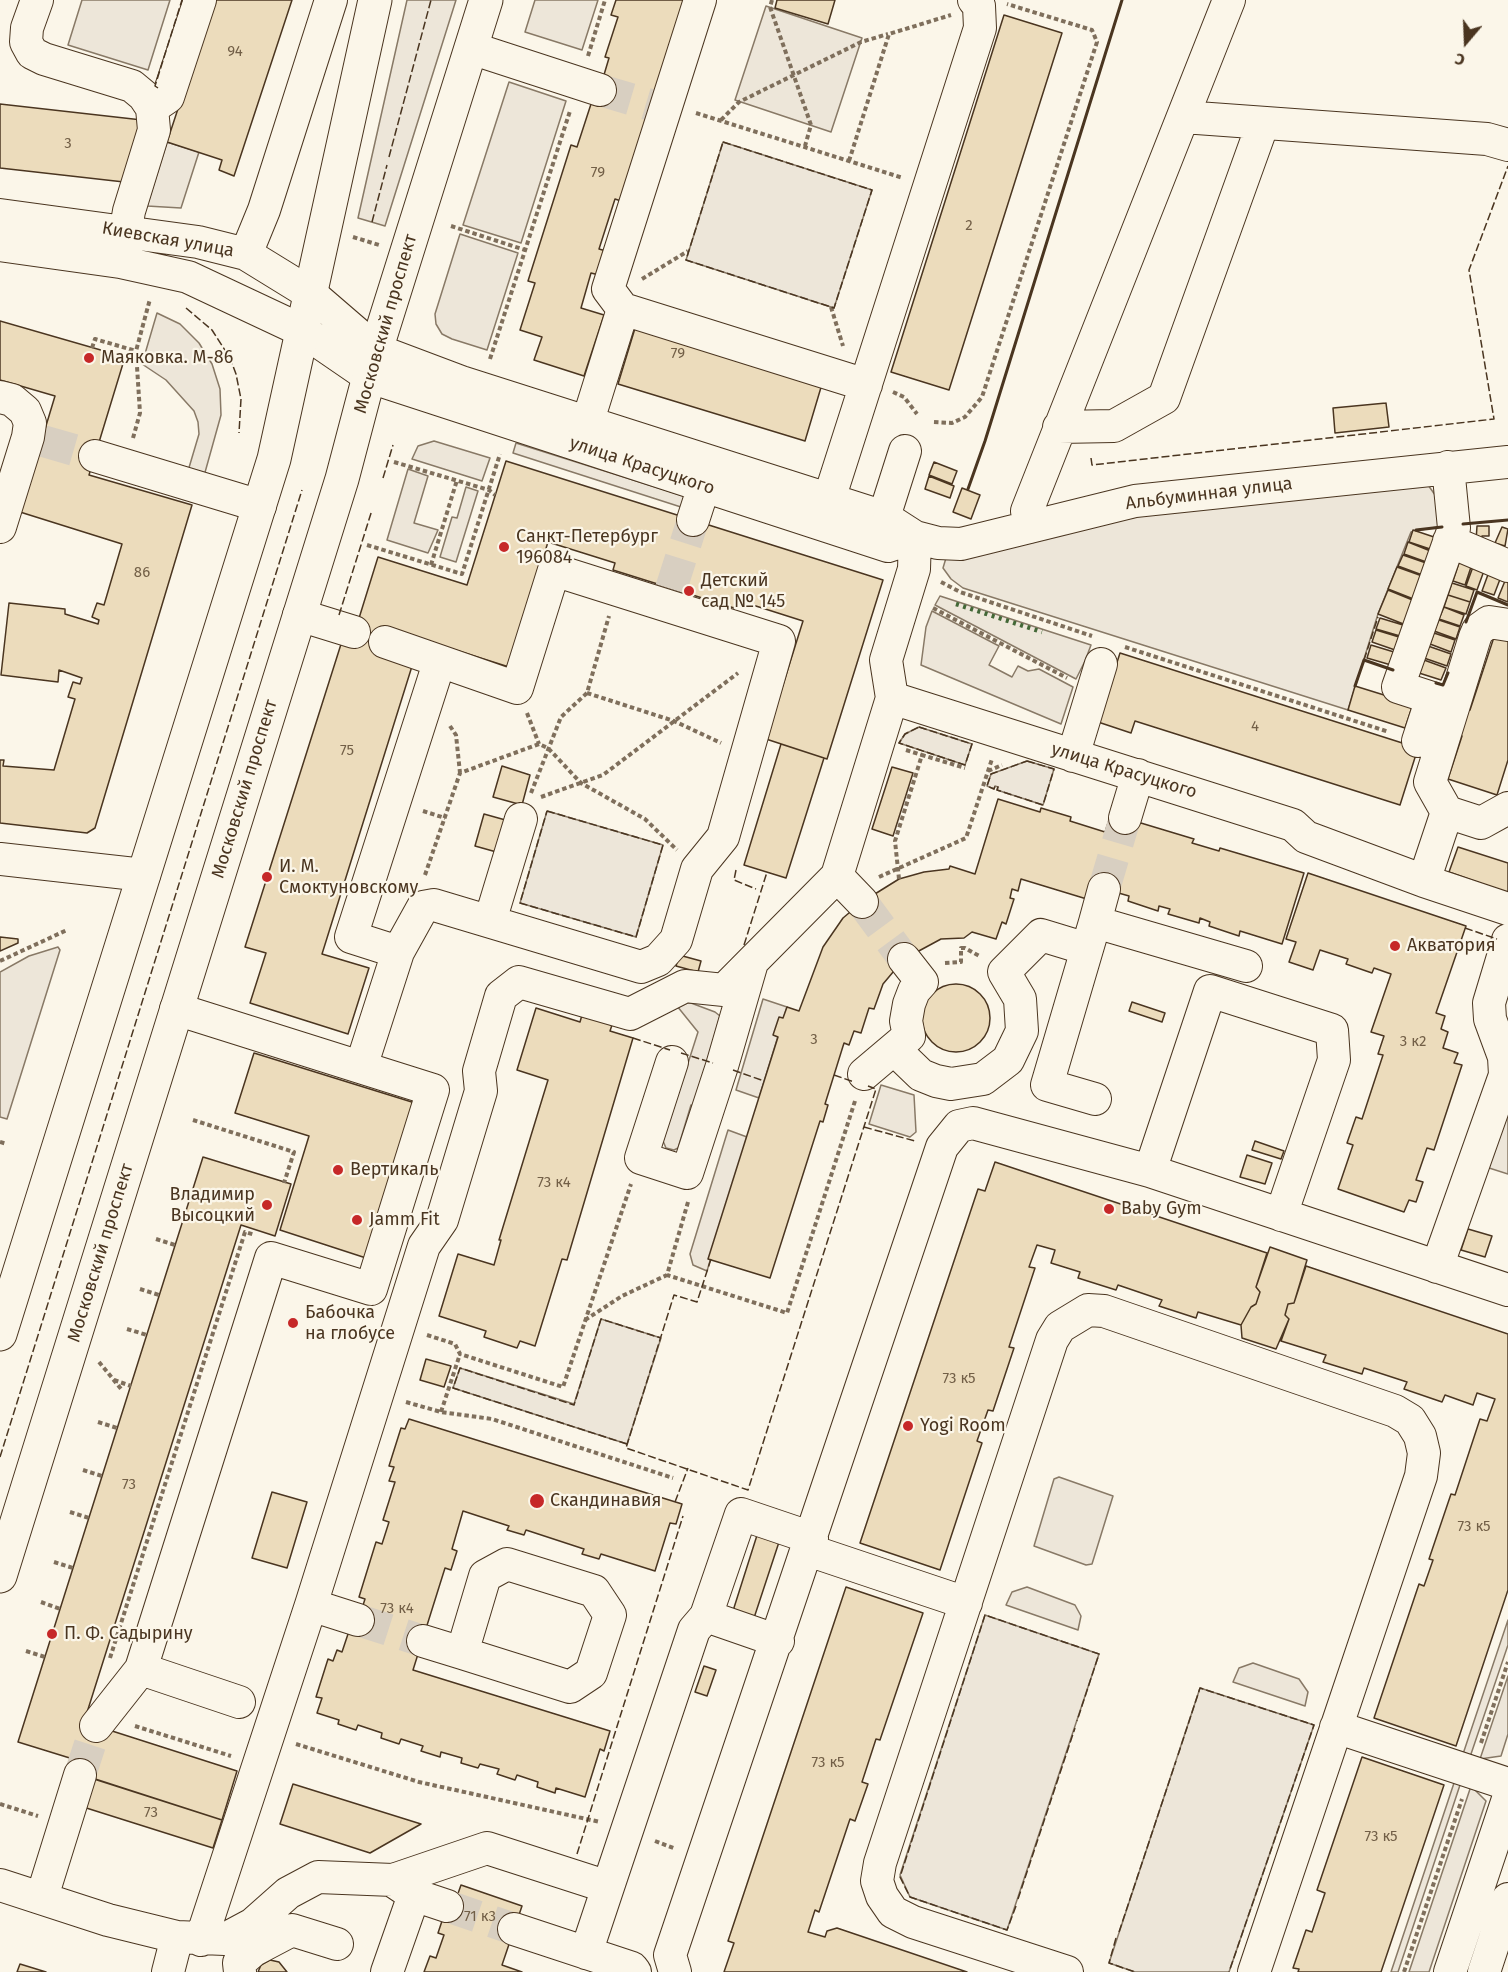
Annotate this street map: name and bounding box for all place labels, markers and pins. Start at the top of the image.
place label: Маяковка. М-86 [101,347,233,369]
marker: Маяковка. М-86 [82,351,96,365]
place label: Санкт-Петербург 196084 [516,526,658,568]
marker: Санкт-Петербург 196084 [497,540,511,554]
place label: Детский сад № 145 [701,570,785,612]
marker: Детский сад № 145 [682,584,696,598]
place label: И. М. Смоктуновскому [279,856,418,898]
marker: И. М. Смоктуновскому [260,870,274,884]
place label: Акватория [1407,935,1496,957]
marker: Акватория [1388,939,1402,953]
place label: Вертикаль [350,1159,438,1181]
marker: Вертикаль [331,1163,345,1177]
place label: Владимир Высоцкий [169,1184,255,1226]
marker: Владимир Высоцкий [260,1198,274,1212]
place label: Baby Gym [1121,1198,1202,1220]
marker: Baby Gym [1102,1202,1116,1216]
place label: Jamm Fit [369,1209,440,1231]
marker: Jamm Fit [350,1213,364,1227]
place label: Бабочка на глобусе [305,1302,395,1344]
marker: Бабочка на глобусе [286,1316,300,1330]
place label: Yogi Room [920,1415,1006,1437]
marker: Yogi Room [901,1419,915,1433]
place label: Скандинавия [550,1490,662,1512]
marker: Скандинавия [528,1492,546,1510]
place label: П. Ф. Садырину [64,1623,193,1645]
marker: П. Ф. Садырину [45,1627,59,1641]

